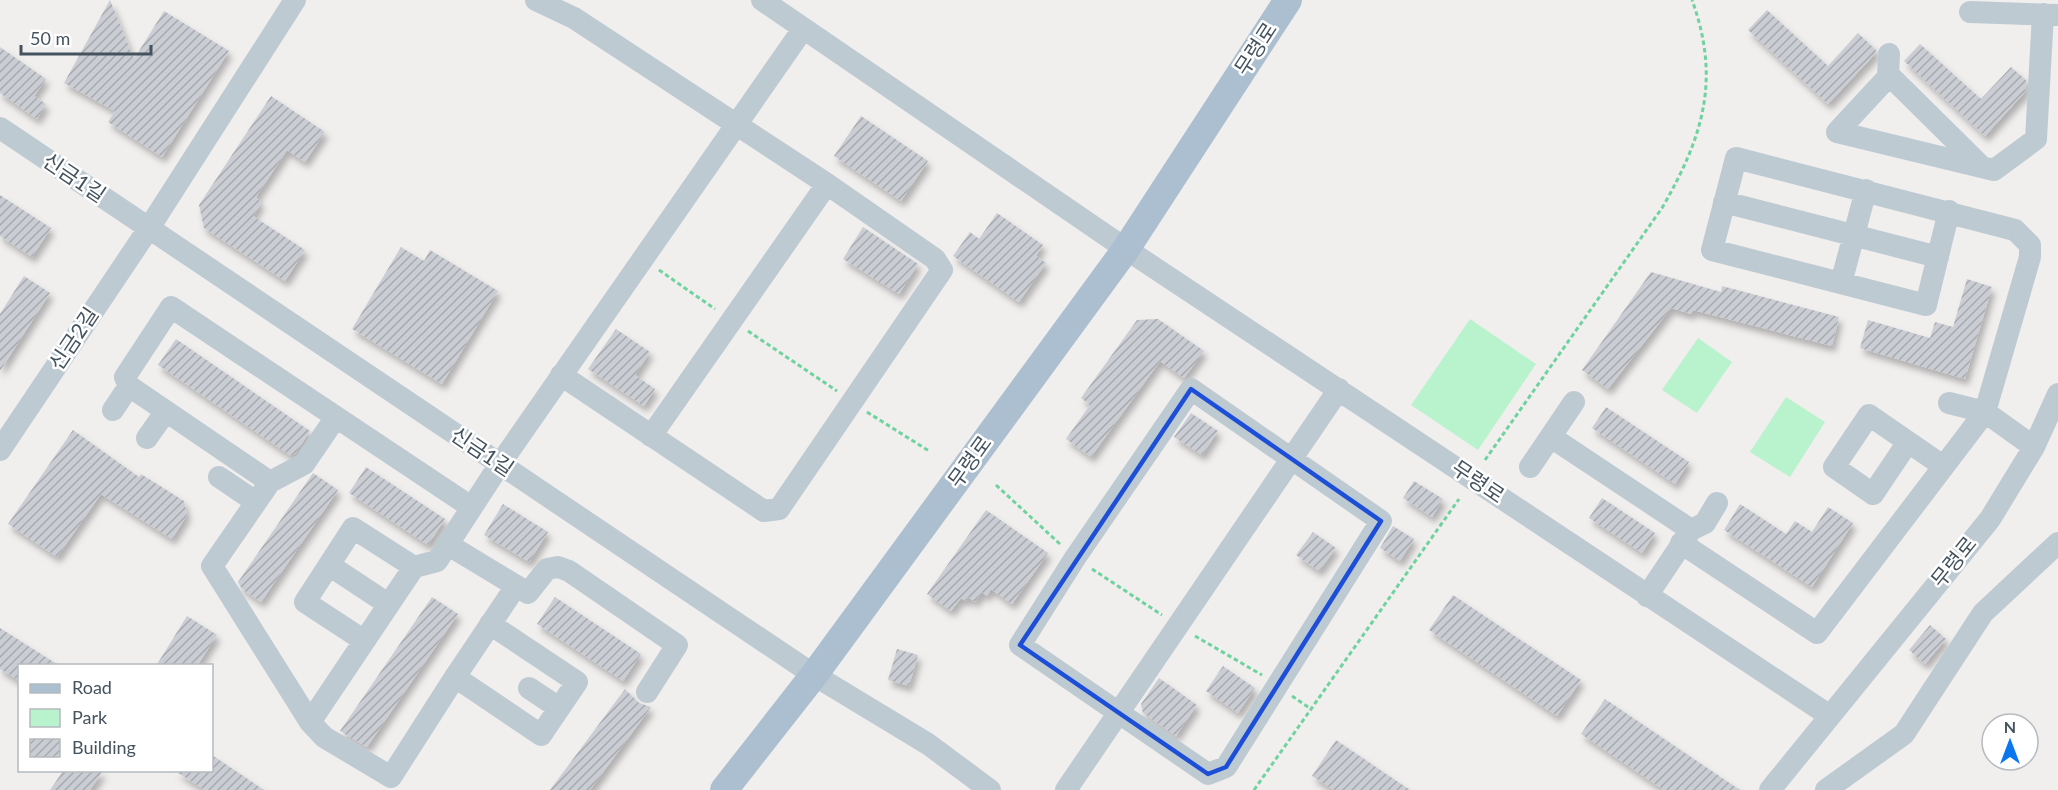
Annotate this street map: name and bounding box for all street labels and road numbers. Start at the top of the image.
street label: 무령로 [1228,17,1281,79]
street label: 신금1길 [39,147,111,207]
street label: 신금2길 [43,302,103,374]
street label: 신금1길 [447,421,519,481]
street label: 무령로 [942,430,996,492]
street label: 무령로 [1448,454,1510,507]
street label: 무령로 [1925,531,1981,591]

